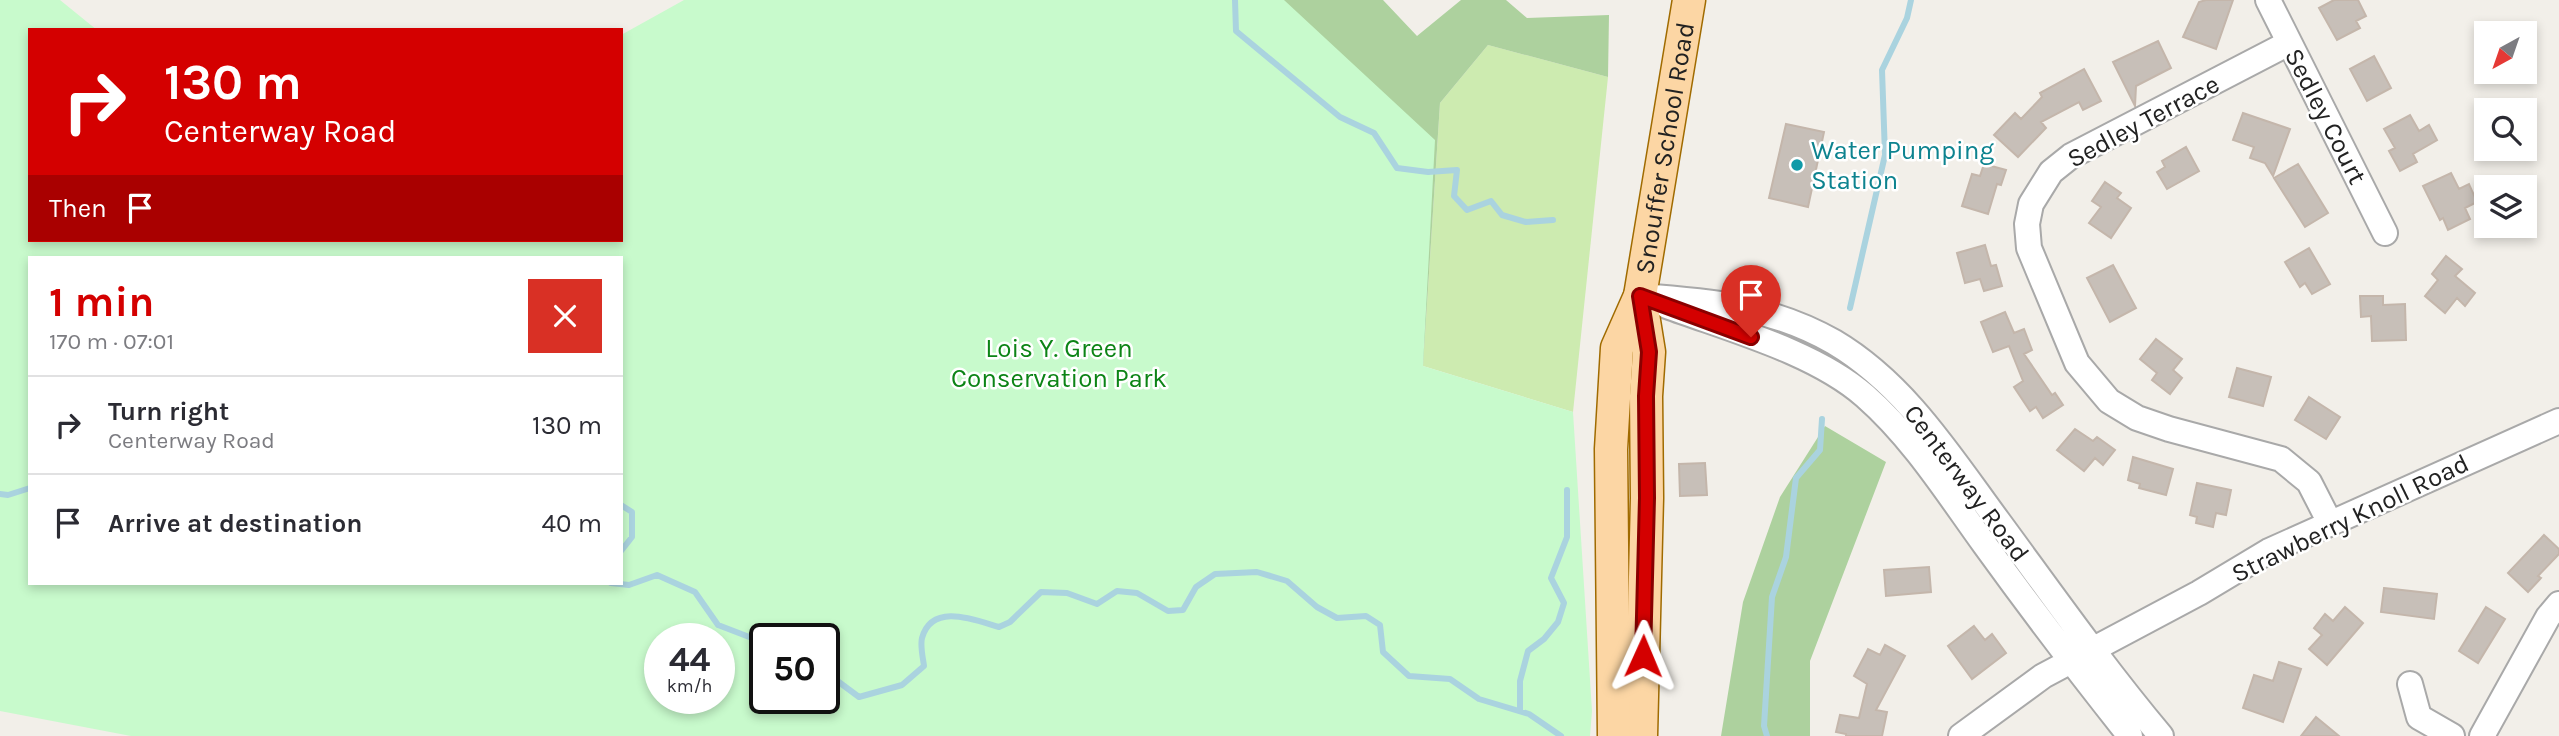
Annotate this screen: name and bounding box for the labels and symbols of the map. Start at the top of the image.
street label: Snouffer School Road [1629,20,1701,276]
north arrow [2474,21,2538,84]
street label: Sedley Court [2278,43,2373,190]
street label: Sedley Terrace [2062,68,2225,174]
place label: Water Pumping Station [1811,135,1995,196]
marker: Water Pumping Station [1789,157,1805,173]
pin [1721,265,1781,337]
park label: Lois Y. Green Conservation Park [951,333,1167,394]
street label: Centerway Road [1897,399,2036,568]
street label: Strawberry Knoll Road [2227,447,2474,589]
position arrow [1606,619,1680,693]
speed limit sign: 50 [749,623,840,714]

